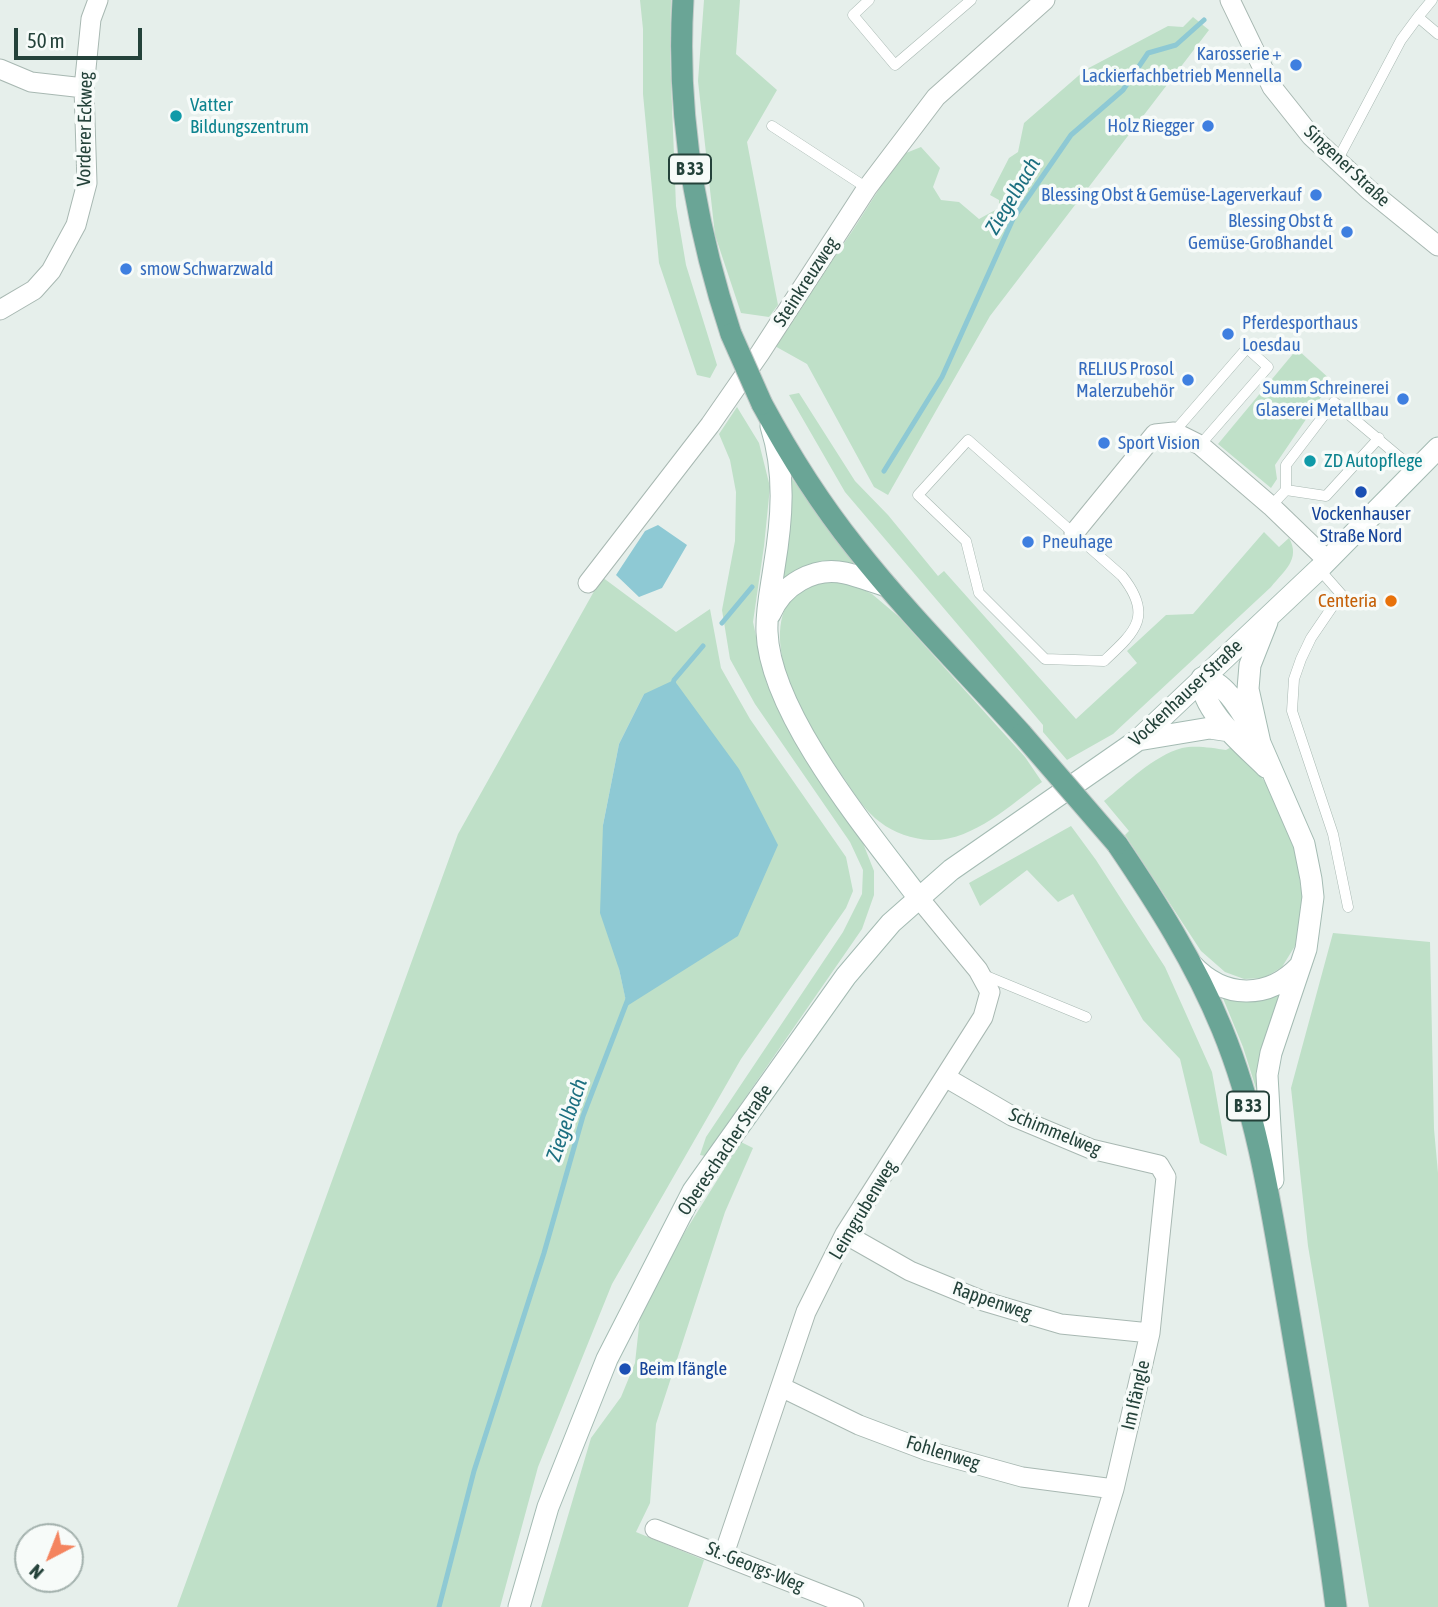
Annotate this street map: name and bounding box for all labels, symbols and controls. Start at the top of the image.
scale bar [18,14,145,58]
text: 50 m [27,28,65,52]
place label: Karosserie + Lackierfachbetrieb Mennella [1082,43,1282,87]
marker: Karosserie + Lackierfachbetrieb Mennella [1288,57,1304,73]
street label: Vorderer Eckweg [73,71,97,187]
place label: Vatter Bildungszentrum [190,94,309,138]
marker: Vatter Bildungszentrum [168,108,184,124]
place label: Holz Riegger [1107,115,1194,137]
marker: Holz Riegger [1200,118,1216,134]
street label: Singener Straße [1299,120,1395,212]
water label: Ziegelbach [980,153,1046,239]
road number: B 33 [669,154,711,184]
place label: Blessing Obst & Gemüse-Lagerverkauf [1041,184,1302,206]
marker: Blessing Obst & Gemüse-Lagerverkauf [1308,187,1324,203]
place label: Blessing Obst & Gemüse-Großhandel [1188,210,1333,254]
marker: Blessing Obst & Gemüse-Großhandel [1339,224,1355,240]
street label: Steinkreuzweg [769,233,843,331]
place label: smow Schwarzwald [140,258,274,280]
marker: smow Schwarzwald [118,261,134,277]
place label: Pferdesporthaus Loesdau [1242,312,1358,356]
marker: Pferdesporthaus Loesdau [1220,326,1236,342]
place label: RELIUS Prosol Malerzubehör [1076,358,1174,402]
marker: RELIUS Prosol Malerzubehör [1180,372,1196,388]
place label: Summ Schreinerei Glaserei Metallbau [1256,377,1389,421]
marker: Summ Schreinerei Glaserei Metallbau [1395,391,1411,407]
place label: Sport Vision [1118,432,1200,454]
marker: Sport Vision [1096,435,1112,451]
place label: ZD Autopflege [1324,450,1423,472]
marker: ZD Autopflege [1302,453,1318,469]
marker: Vockenhauser Straße Nord [1353,484,1369,500]
place label: Vockenhauser Straße Nord [1312,503,1410,547]
place label: Pneuhage [1042,531,1113,553]
marker: Pneuhage [1020,534,1036,550]
place label: Centeria [1318,590,1377,612]
marker: Centeria [1383,593,1399,609]
street label: Vockenhauser Straße [1125,635,1247,751]
water label: Ziegelbach [541,1075,593,1165]
street label: Obereschacher Straße [673,1080,777,1220]
road number: B 33 [1227,1092,1269,1120]
street label: Schimmelweg [1006,1103,1104,1161]
street label: Leimgrubenweg [824,1156,902,1264]
street label: Rappenweg [949,1277,1035,1325]
place label: Beim Ifängle [639,1358,727,1380]
street label: Im Ifängle [1117,1358,1155,1432]
marker: Beim Ifängle [617,1361,633,1377]
street label: Fohlenweg [903,1431,983,1475]
north arrow [14,1523,84,1593]
street label: St.-Georgs-Weg [703,1537,807,1597]
text: N [25,1560,48,1584]

